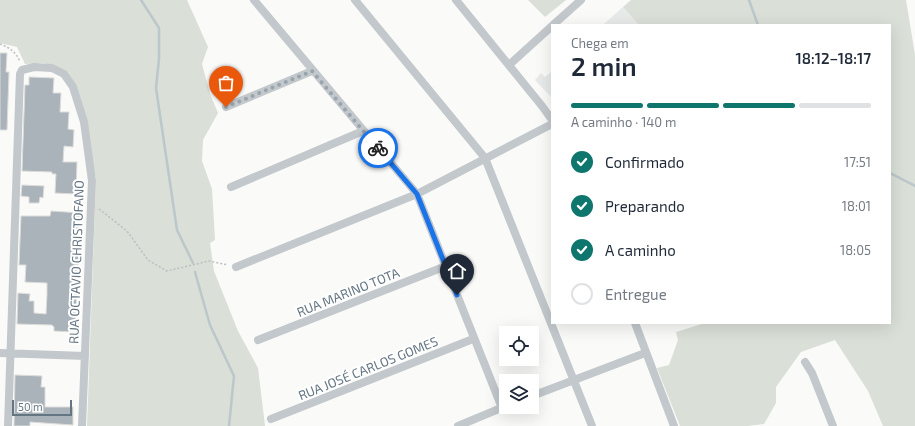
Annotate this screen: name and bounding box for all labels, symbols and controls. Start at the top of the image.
text: Chega em [571,35,629,51]
text: 18:12–18:17 [795,49,871,67]
text: 2 min [571,50,637,81]
pin [209,66,243,107]
icon: bag [215,72,237,94]
text: A caminho · 140 m [571,114,676,130]
courier [358,128,398,168]
icon: bike [367,137,389,159]
icon: check [571,151,593,173]
text: Confirmado [605,153,684,171]
text: 17:51 [844,154,871,170]
street label: RUA OCTAVIO CHRISTOFANO [65,180,87,344]
icon: check [571,195,593,217]
text: Preparando [605,197,685,215]
text: 18:01 [842,198,871,214]
icon: check [571,239,593,261]
text: A caminho [605,241,676,259]
text: 18:05 [840,242,871,258]
pin [440,254,474,295]
icon: home [446,260,468,282]
street label: RUA MARINO TOTA [294,264,402,320]
text: Entregue [605,285,667,303]
map controls [499,326,539,414]
button: locate [499,326,539,366]
street label: RUA JOSÉ CARLOS GOMES [295,332,440,403]
button: layers [499,374,539,414]
scale bar [12,398,72,417]
text: 50 m [18,400,43,413]

